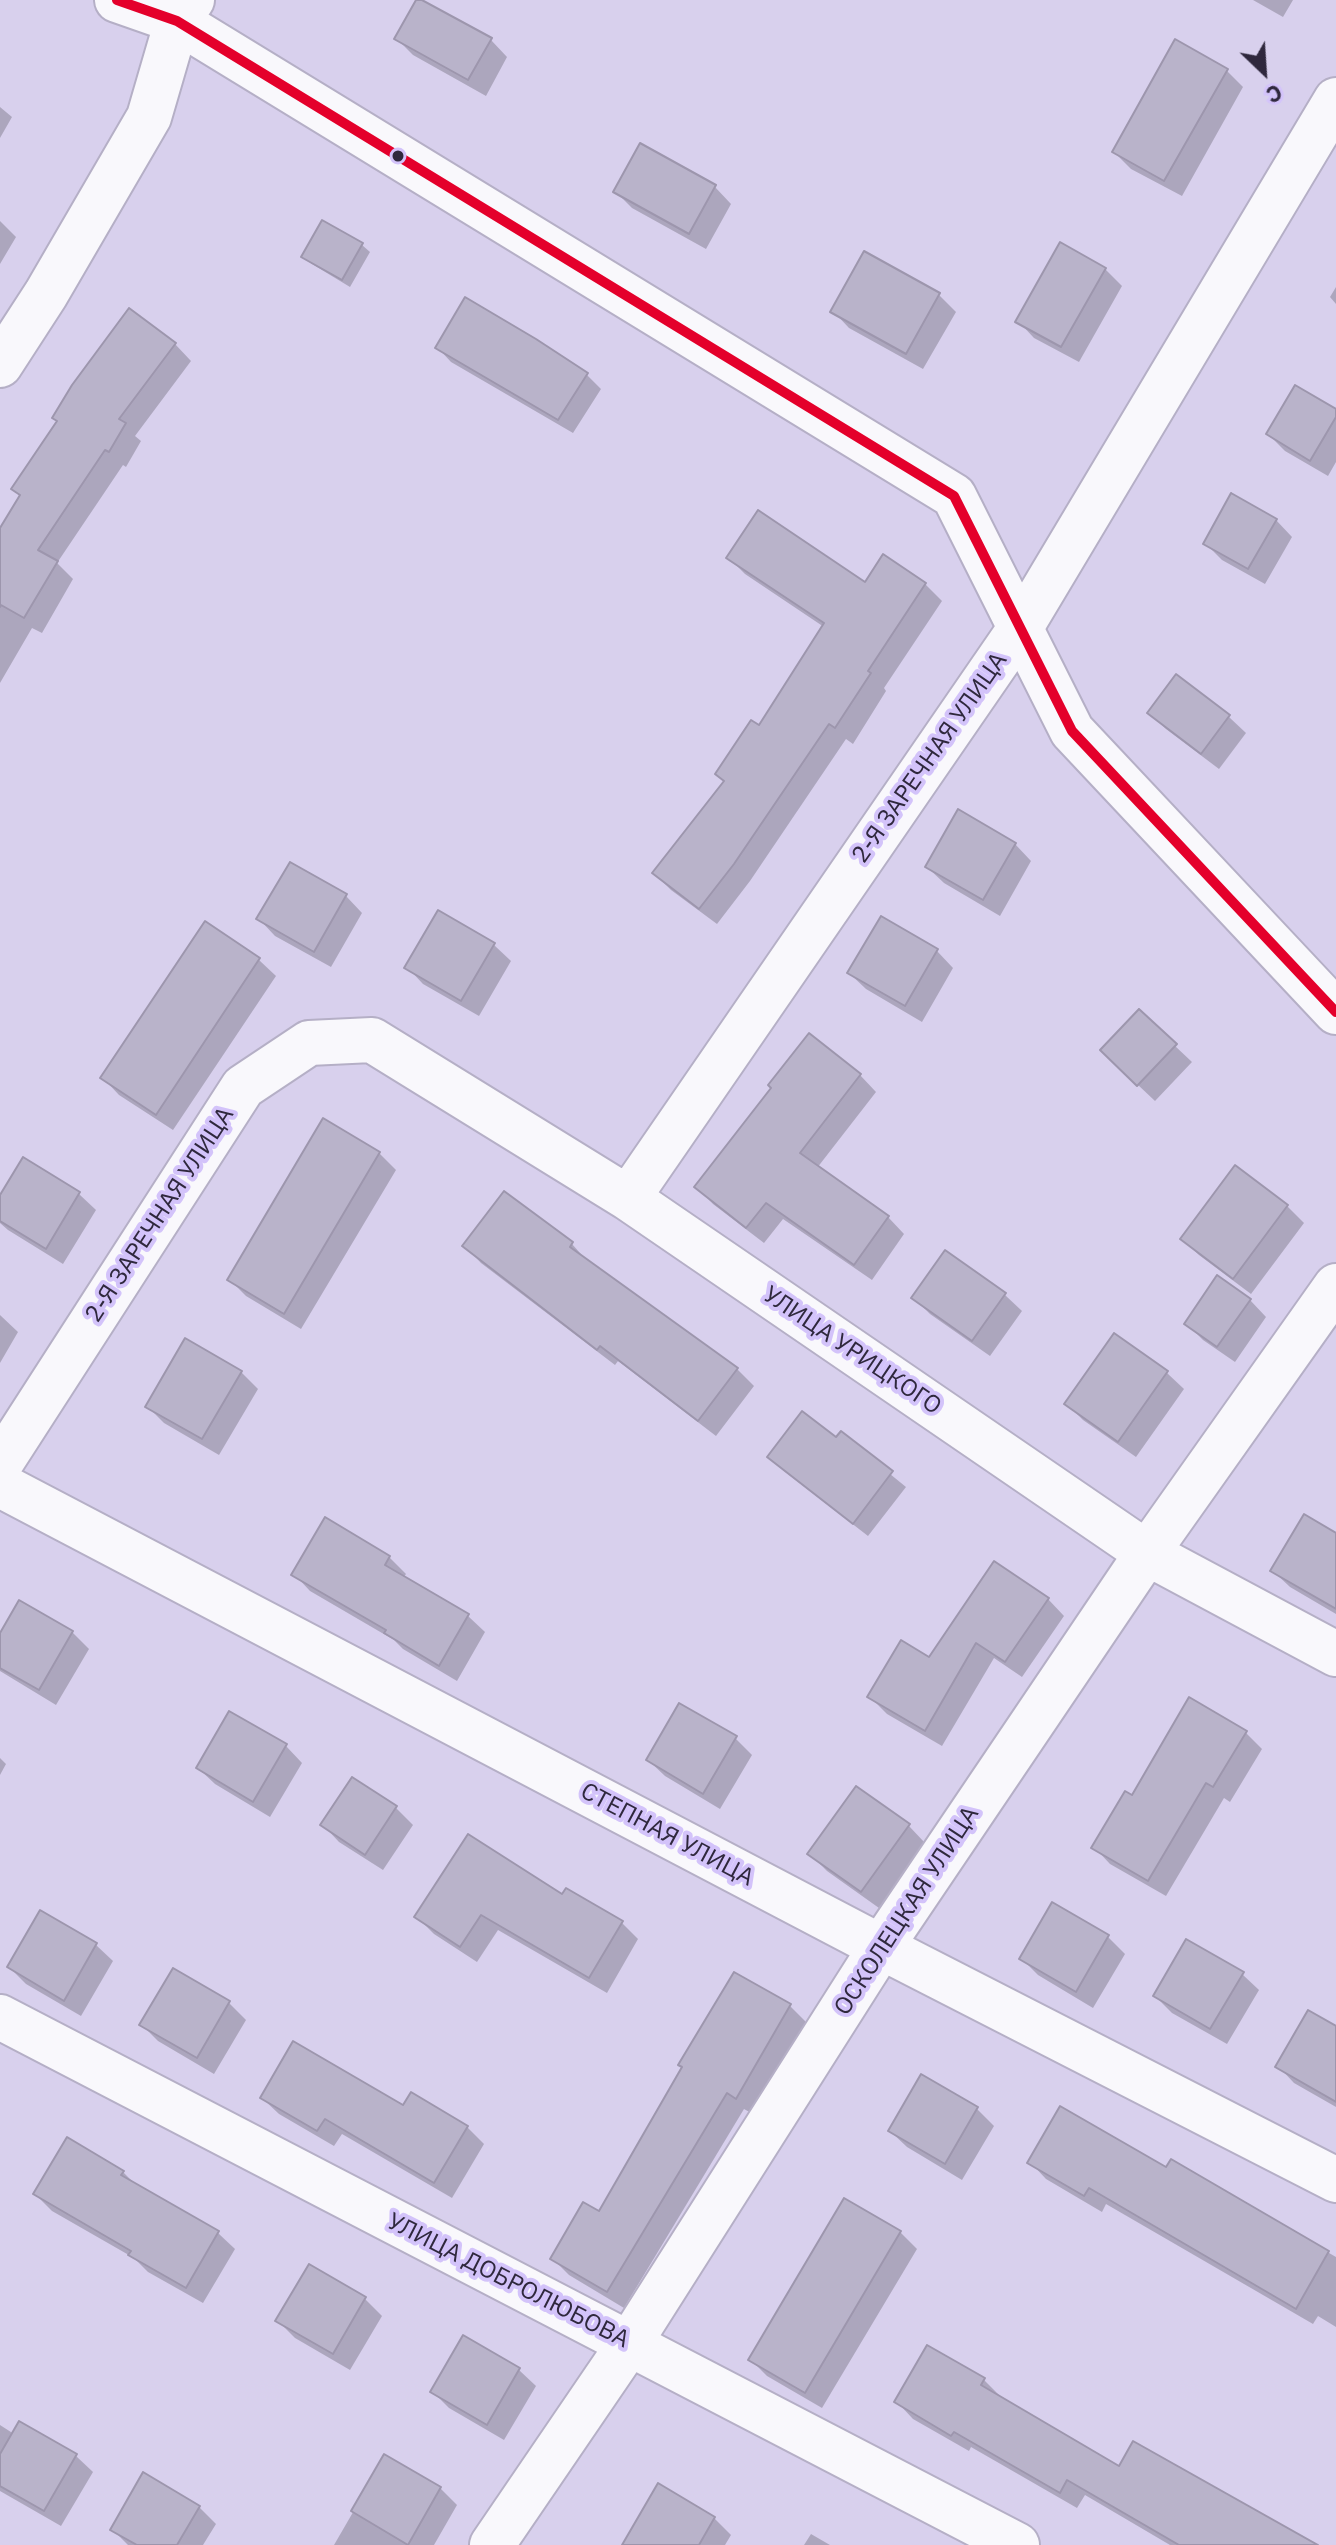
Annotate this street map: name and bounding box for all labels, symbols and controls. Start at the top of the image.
north arrow [1224,32,1304,112]
text: С [1262,78,1287,110]
unlabelled marker [390,148,406,164]
street label: 2-Я ЗАРЕЧНАЯ УЛИЦА [846,647,1014,869]
street label: 2-Я ЗАРЕЧНАЯ УЛИЦА [80,1102,240,1328]
street label: УЛИЦА УРИЦКОГО [757,1281,947,1421]
street label: СТЕПНАЯ УЛИЦА [576,1777,758,1893]
street label: ОСКОЛЕЦКАЯ УЛИЦА [829,1801,985,2021]
street label: УЛИЦА ДОБРОЛЮБОВА [382,2207,634,2355]

